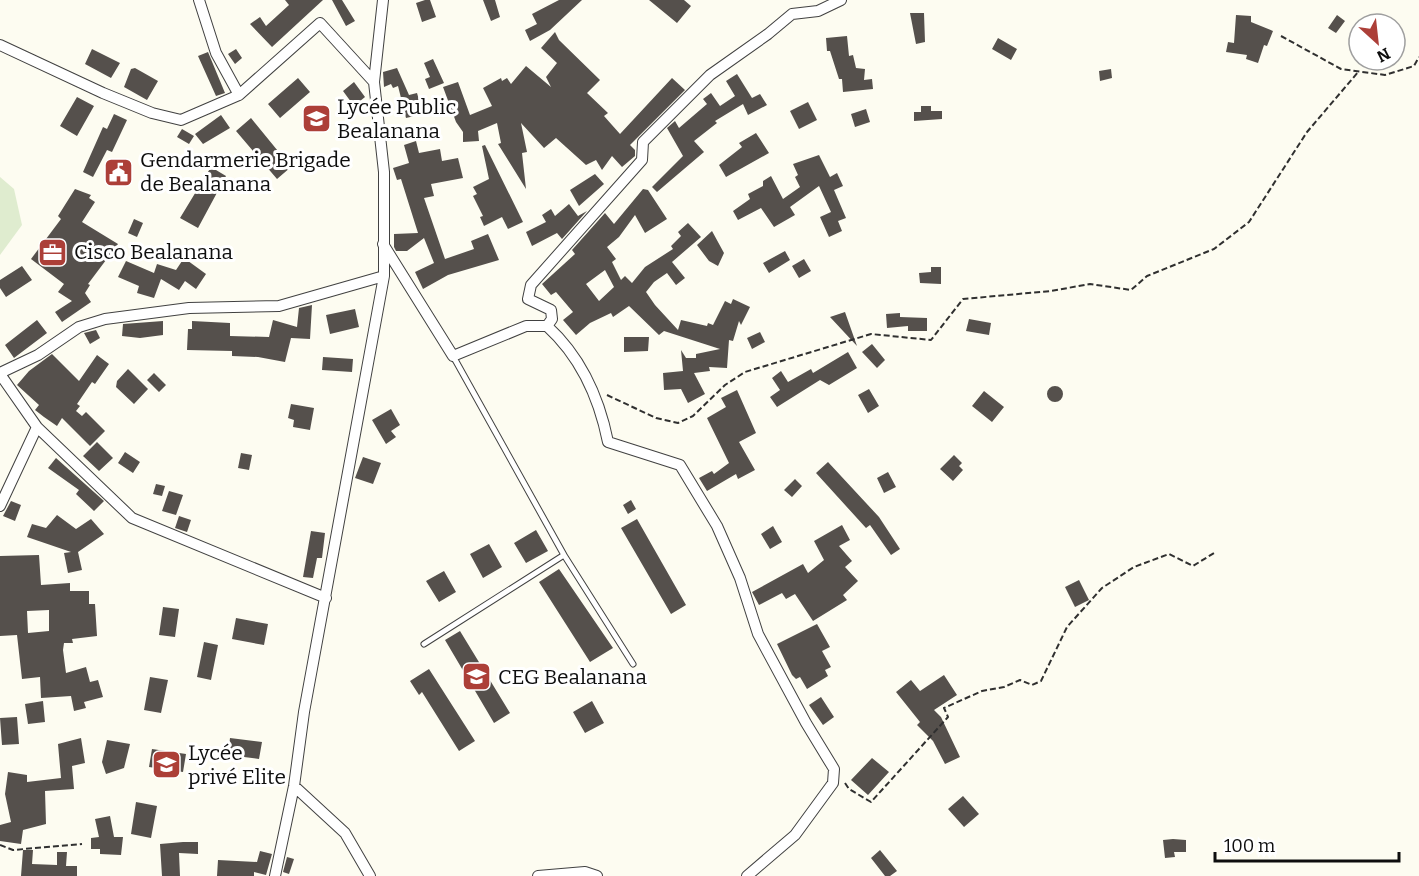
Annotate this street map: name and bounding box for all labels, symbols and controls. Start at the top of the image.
north arrow [1347,12,1407,72]
text: N [1374,44,1393,66]
place label: Lycée Public Bealanana [337,94,457,144]
school or university icon: Lycée Public Bealanana [300,103,332,135]
place label: Gendarmerie Brigade de Bealanana [140,147,351,197]
public building icon: Gendarmerie Brigade de Bealanana [103,156,135,188]
office icon: Cisco Bealanana [37,236,69,268]
place label: Cisco Bealanana [74,239,233,265]
school or university icon: CEG Bealanana [461,661,493,693]
place label: CEG Bealanana [498,664,647,690]
place label: Lycée privé Elite [188,740,286,790]
school or university icon: Lycée privé Elite [151,749,183,781]
scale bar [1215,825,1400,863]
text: 100 m [1224,835,1275,857]

